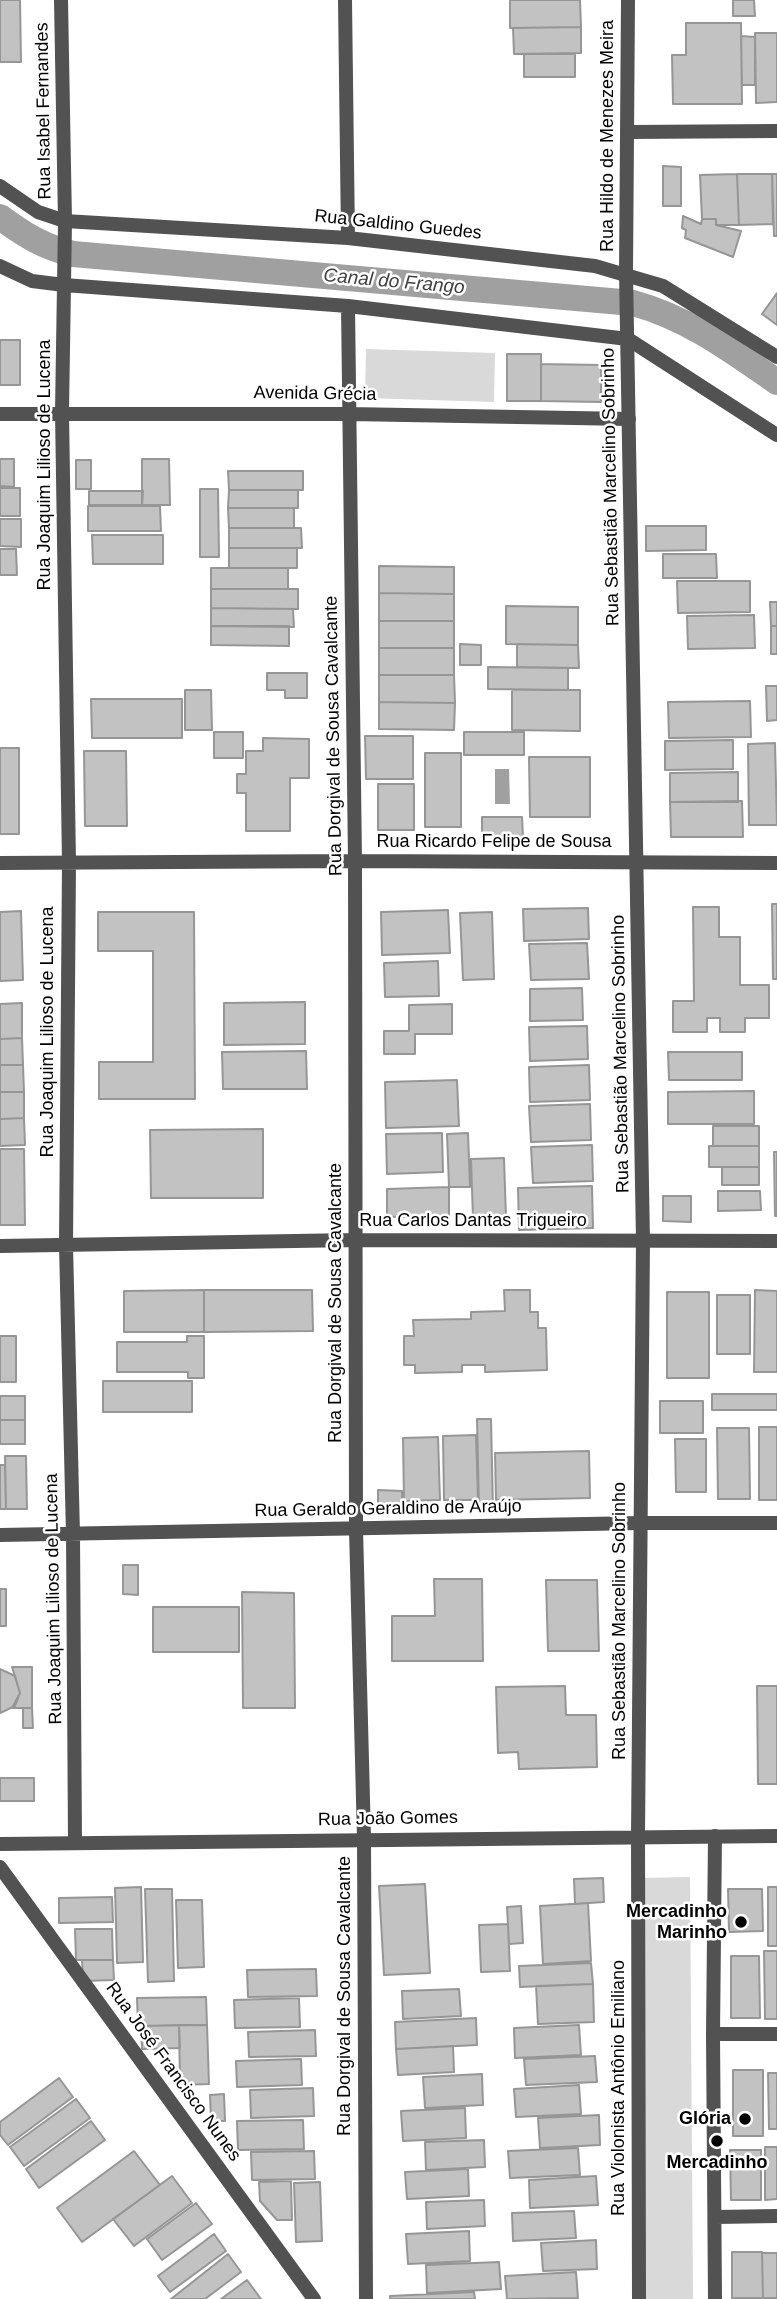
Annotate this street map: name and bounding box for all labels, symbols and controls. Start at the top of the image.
street label: Rua Hildo de Menezes Meira [597,20,619,252]
street label: Rua Isabel Fernandes [32,22,56,200]
street label: Rua Galdino Guedes [313,205,483,245]
water label: Canal do Frango [323,264,465,300]
street label: Rua Joaquim Lilioso de Lucena [34,339,56,591]
street label: Rua Sebastião Marcelino Sobrinho [598,348,624,626]
street label: Avenida Grécia [253,382,377,406]
street label: Rua Dorgival de Sousa Cavalcante [321,596,347,876]
street label: Rua Ricardo Felipe de Sousa [376,831,612,853]
street label: Rua Joaquim Lilioso de Lucena [37,906,59,1158]
street label: Rua Sebastião Marcelino Sobrinho [608,915,634,1193]
street label: Rua Dorgival de Sousa Cavalcante [325,1163,347,1443]
street label: Rua Carlos Dantas Trigueiro [359,1210,587,1232]
street label: Rua Joaquim Lilioso de Lucena [41,1473,67,1725]
street label: Rua Sebastião Marcelino Sobrinho [609,1482,631,1760]
street label: Rua Geraldo Geraldino de Araújo [254,1496,522,1522]
street label: Rua João Gomes [318,1807,458,1831]
street label: Rua Dorgival de Sousa Cavalcante [334,1856,356,2136]
place label: Mercadinho Marinho [626,1901,727,1944]
marker: Mercadinho Marinho [733,1914,749,1930]
street label: Rua Violonista Antônio Emiliano [608,1960,630,2216]
street label: Rua José Francisco Nunes [101,1978,245,2166]
place label: Glória [679,2108,731,2130]
marker: Glória [737,2111,753,2127]
marker: Mercadinho [709,2133,725,2149]
place label: Mercadinho [666,2152,768,2174]

